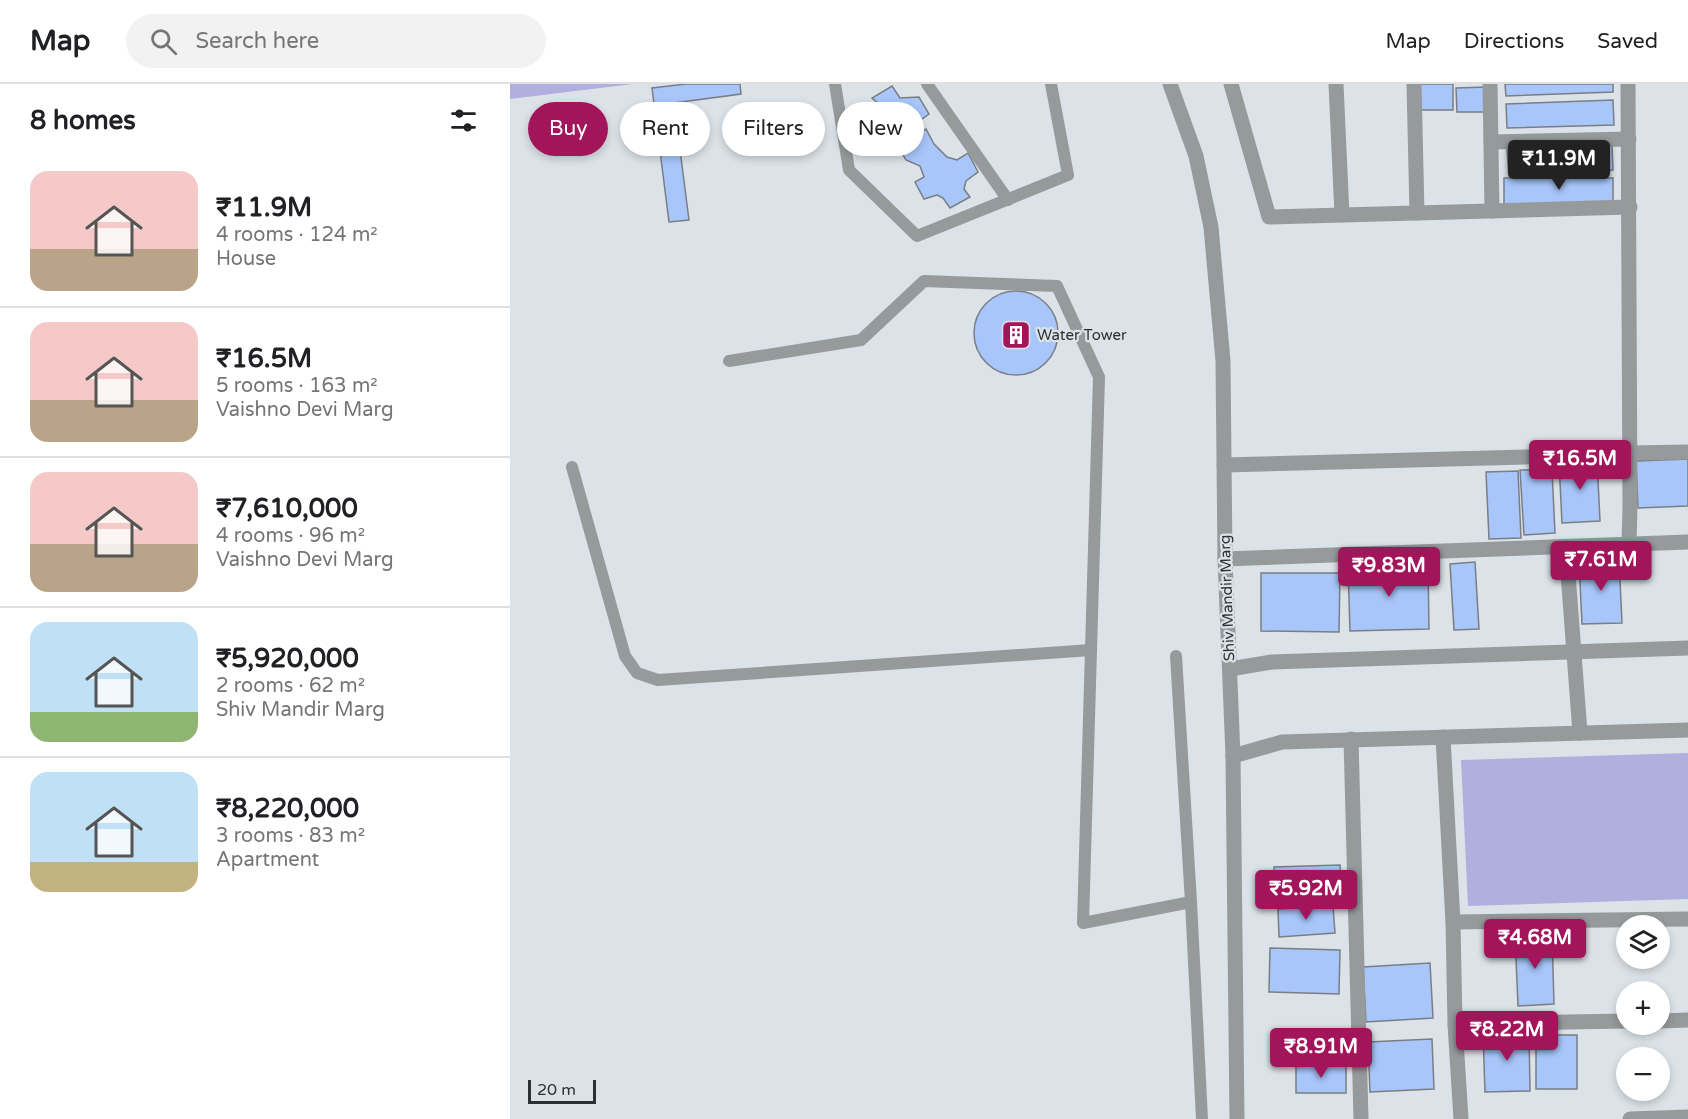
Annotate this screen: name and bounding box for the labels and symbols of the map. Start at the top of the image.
pin: ₹11.9M [1510,140,1608,191]
building icon: Water Tower [1000,319,1032,351]
place label: Water Tower [1037,326,1127,344]
pin: ₹16.5M [1531,440,1629,491]
street label: Shiv Mandir Marg [1216,534,1238,662]
pin: ₹7.61M [1552,541,1650,592]
pin: ₹9.83M [1340,547,1438,598]
pin: ₹5.92M [1257,870,1355,921]
pin: ₹4.68M [1486,919,1584,970]
pin: ₹8.22M [1458,1011,1556,1062]
pin: ₹8.91M [1272,1028,1370,1079]
scale bar [528,1077,596,1104]

